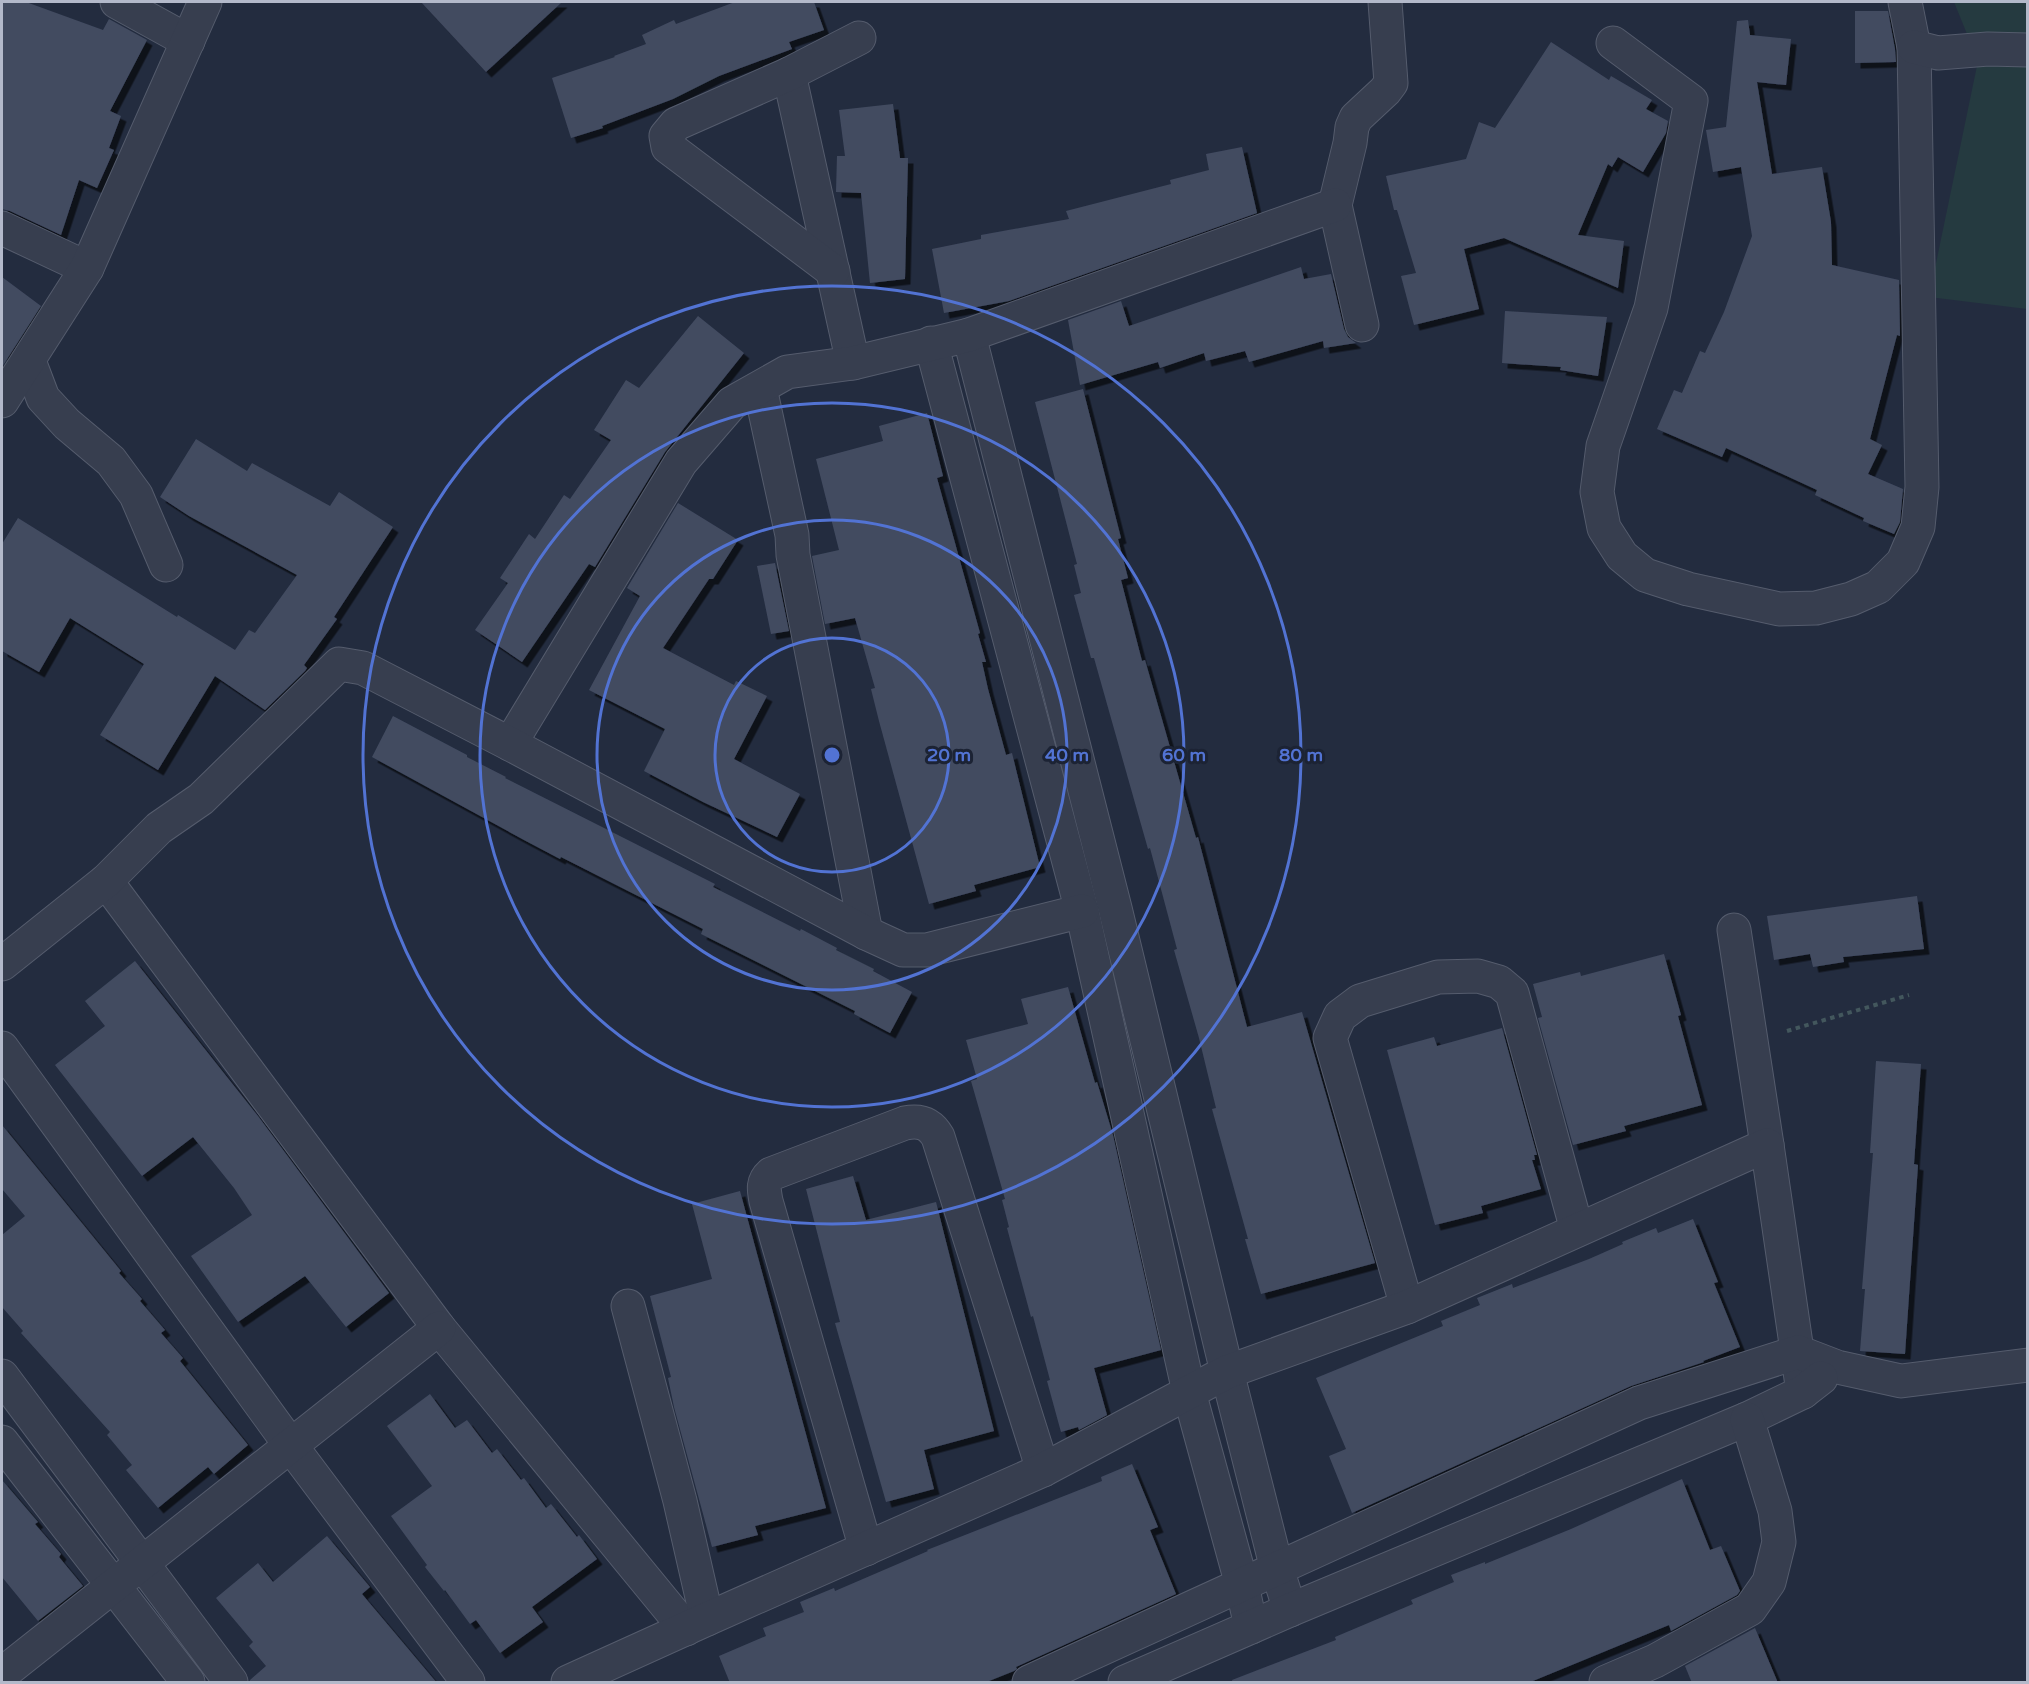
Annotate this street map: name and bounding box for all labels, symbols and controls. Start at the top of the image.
text: 20 m [927,744,971,766]
text: 40 m [1045,744,1089,766]
text: 60 m [1162,744,1206,766]
text: 80 m [1279,744,1323,766]
centre of rings [822,745,842,765]

